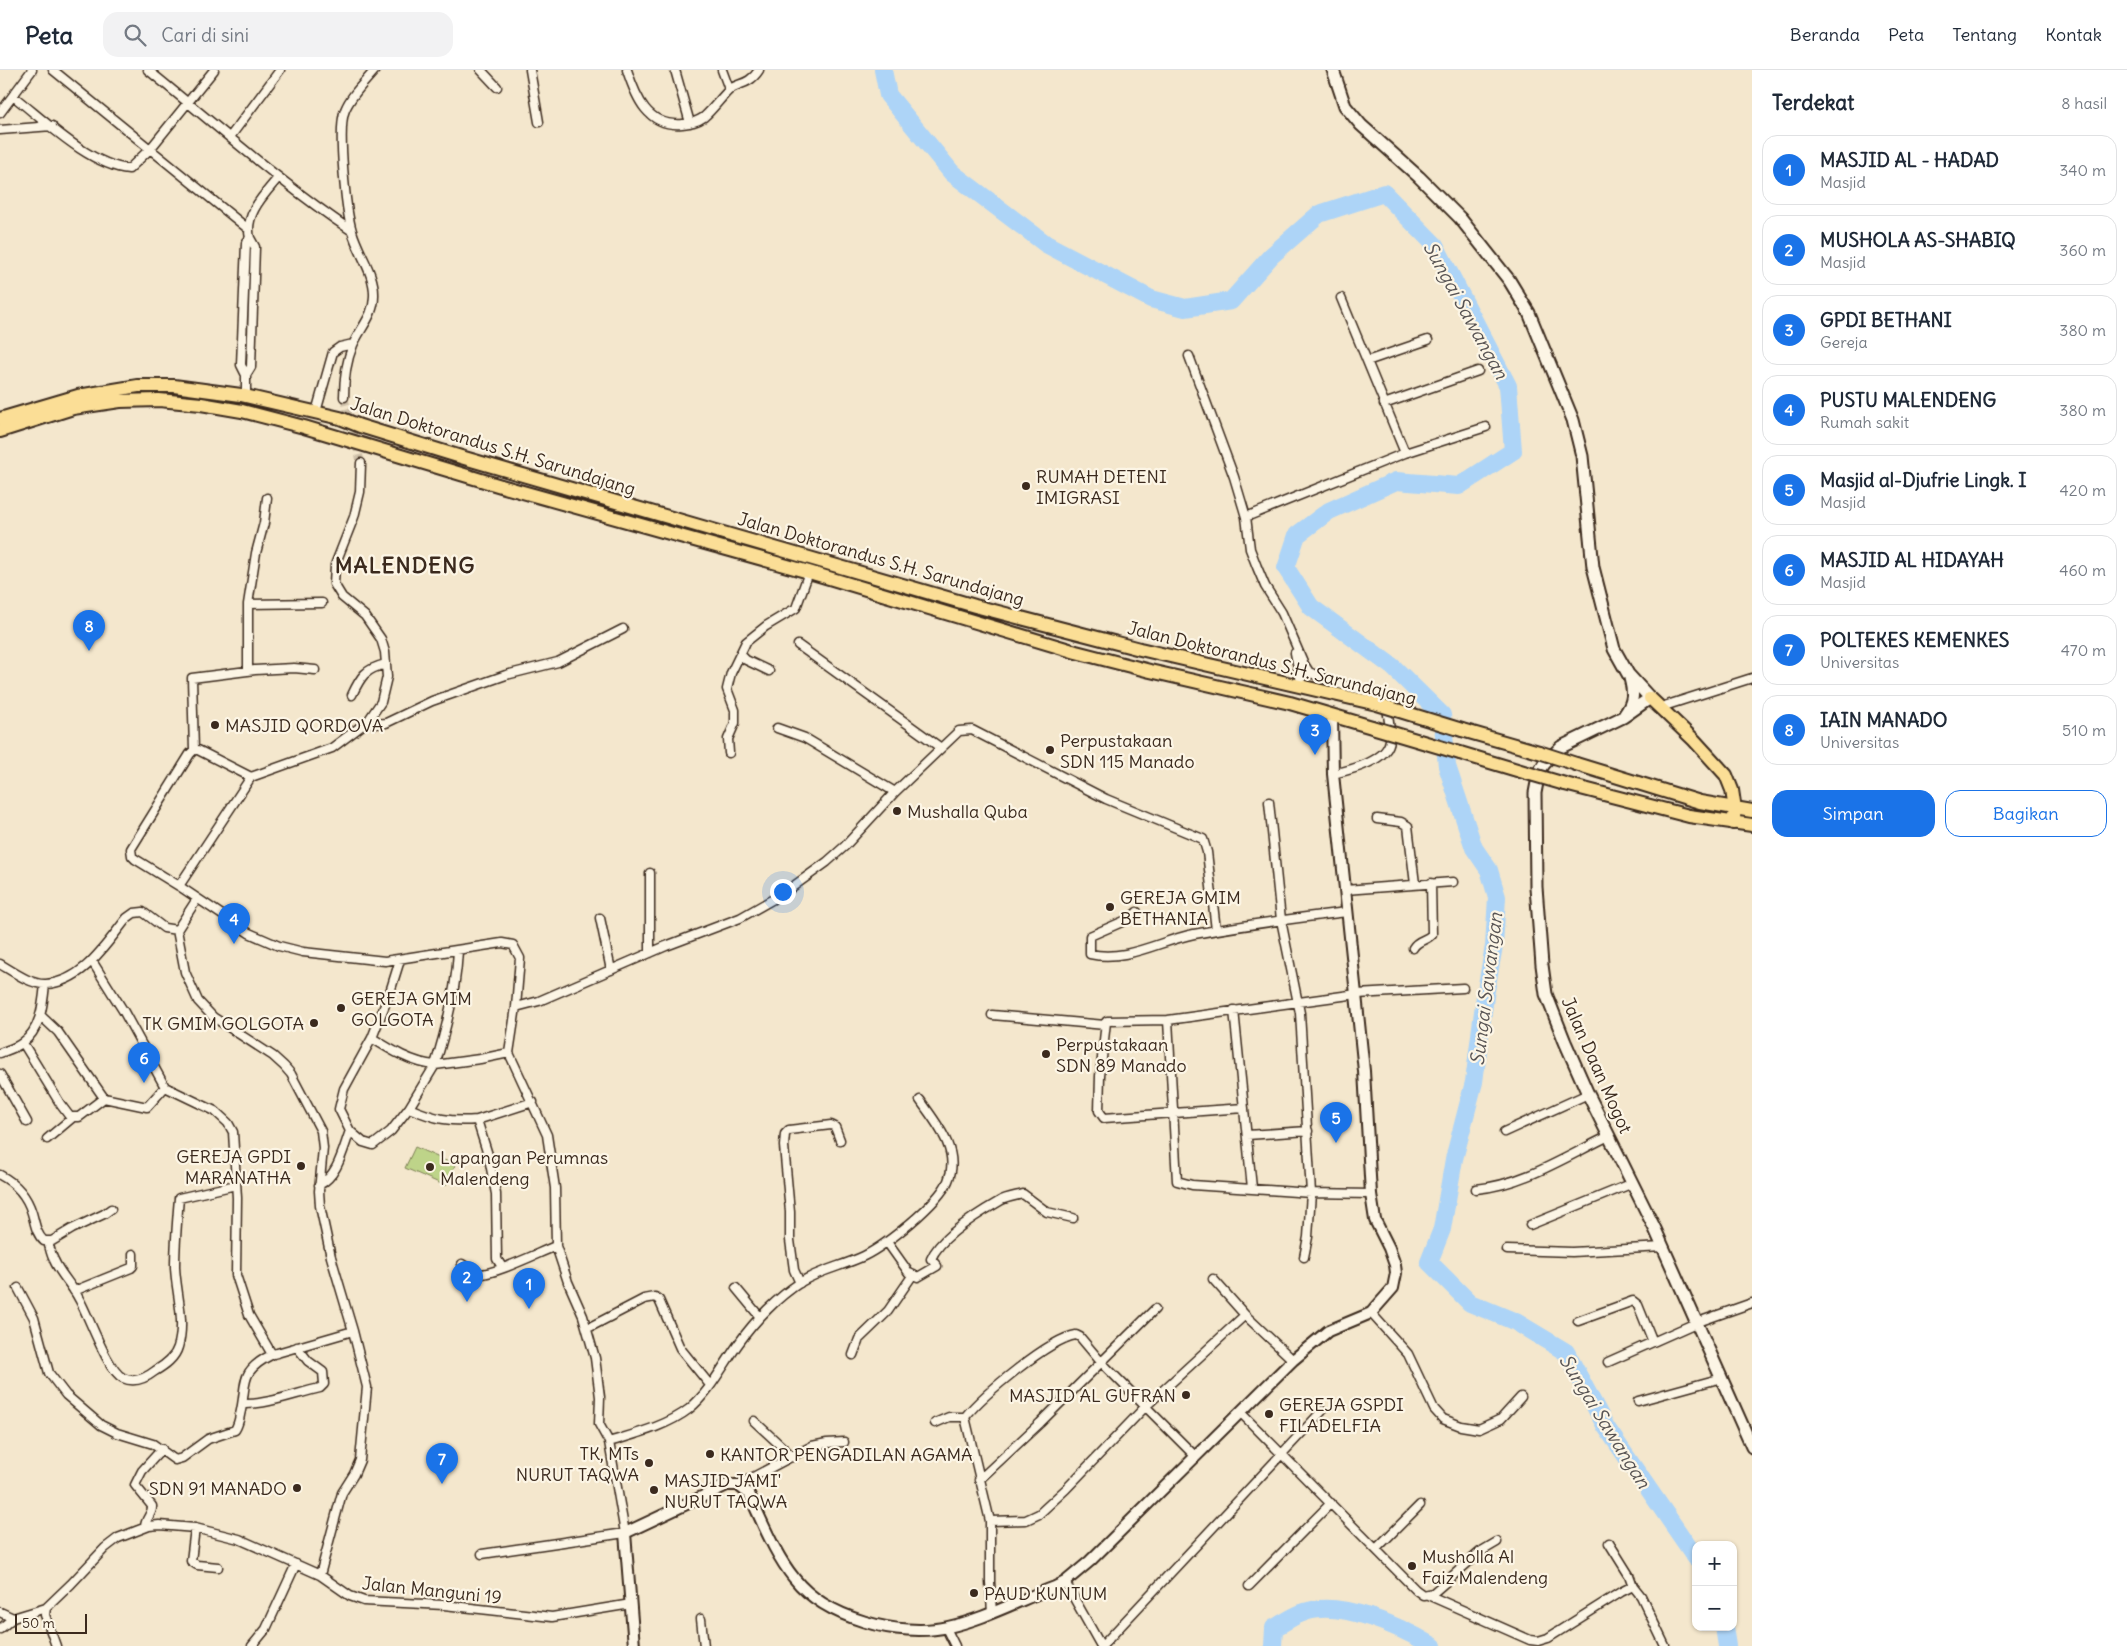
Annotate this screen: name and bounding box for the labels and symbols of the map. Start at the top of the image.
water label: Sungai Sawangan [1418,237,1514,384]
street label: Jalan Doktorandus S.H. Sarundajang [348,392,638,500]
place label: RUMAH DETENI IMIGRASI [1036,465,1167,509]
marker: RUMAH DETENI IMIGRASI [1020,480,1032,492]
street label: Jalan Doktorandus S.H. Sarundajang [735,507,1027,611]
district label: MALENDENG [335,551,475,579]
pin: 8 [73,610,105,651]
street label: Jalan Doktorandus S.H. Sarundajang [1125,616,1419,710]
place label: MASJID QORDOVA [225,714,383,737]
pin: 3 [1299,714,1331,755]
marker: MASJID QORDOVA [209,719,221,731]
place label: Perpustakaan SDN 115 Manado [1060,729,1195,773]
marker: Perpustakaan SDN 115 Manado [1044,744,1056,756]
place label: Mushalla Quba [907,800,1028,823]
marker: Mushalla Quba [891,805,903,817]
your location [770,879,796,905]
place label: GEREJA GMIM BETHANIA [1120,886,1241,930]
marker: GEREJA GMIM BETHANIA [1104,901,1116,913]
pin: 4 [218,903,250,944]
water label: Sungai Sawangan [1465,910,1507,1067]
place label: GEREJA GMIM GOLGOTA [351,987,472,1031]
street label: Jalan Daan Mogot [1557,993,1637,1137]
marker: GEREJA GMIM GOLGOTA [335,1002,347,1014]
place label: TK GMIM GOLGOTA [142,1012,304,1035]
marker: TK GMIM GOLGOTA [308,1017,320,1029]
place label: Perpustakaan SDN 89 Manado [1056,1033,1187,1077]
pin: 6 [128,1042,160,1083]
marker: Perpustakaan SDN 89 Manado [1040,1048,1052,1060]
pin: 5 [1320,1102,1352,1143]
place label: GEREJA GPDI MARANATHA [176,1145,291,1189]
place label: Lapangan Perumnas Malendeng [440,1146,608,1190]
marker: GEREJA GPDI MARANATHA [295,1160,307,1172]
marker: Lapangan Perumnas Malendeng [424,1161,436,1173]
pin: 2 [451,1261,483,1302]
pin: 1 [513,1268,545,1309]
water label: Sungai Sawangan [1554,1350,1656,1493]
place label: MASJID AL GUFRAN [1009,1384,1176,1407]
marker: MASJID AL GUFRAN [1180,1389,1192,1401]
place label: GEREJA GSPDI FILADELFIA [1279,1393,1404,1437]
marker: GEREJA GSPDI FILADELFIA [1263,1408,1275,1420]
place label: TK, MTs NURUT TAQWA [516,1442,639,1486]
pin: 7 [426,1443,458,1484]
place label: KANTOR PENGADILAN AGAMA [720,1443,973,1466]
marker: KANTOR PENGADILAN AGAMA [704,1448,716,1460]
marker: TK, MTs NURUT TAQWA [643,1457,655,1469]
place label: MASJID JAMI' NURUT TAQWA [664,1469,787,1513]
place label: SDN 91 MANADO [149,1477,287,1500]
marker: SDN 91 MANADO [291,1482,303,1494]
marker: MASJID JAMI' NURUT TAQWA [648,1484,660,1496]
place label: Musholla Al Faiz Malendeng [1422,1545,1548,1589]
marker: Musholla Al Faiz Malendeng [1406,1560,1418,1572]
street label: Jalan Manguni 19 [361,1571,503,1609]
place label: PAUD KUNTUM [984,1582,1107,1605]
marker: PAUD KUNTUM [968,1587,980,1599]
scale bar [15,1611,88,1634]

